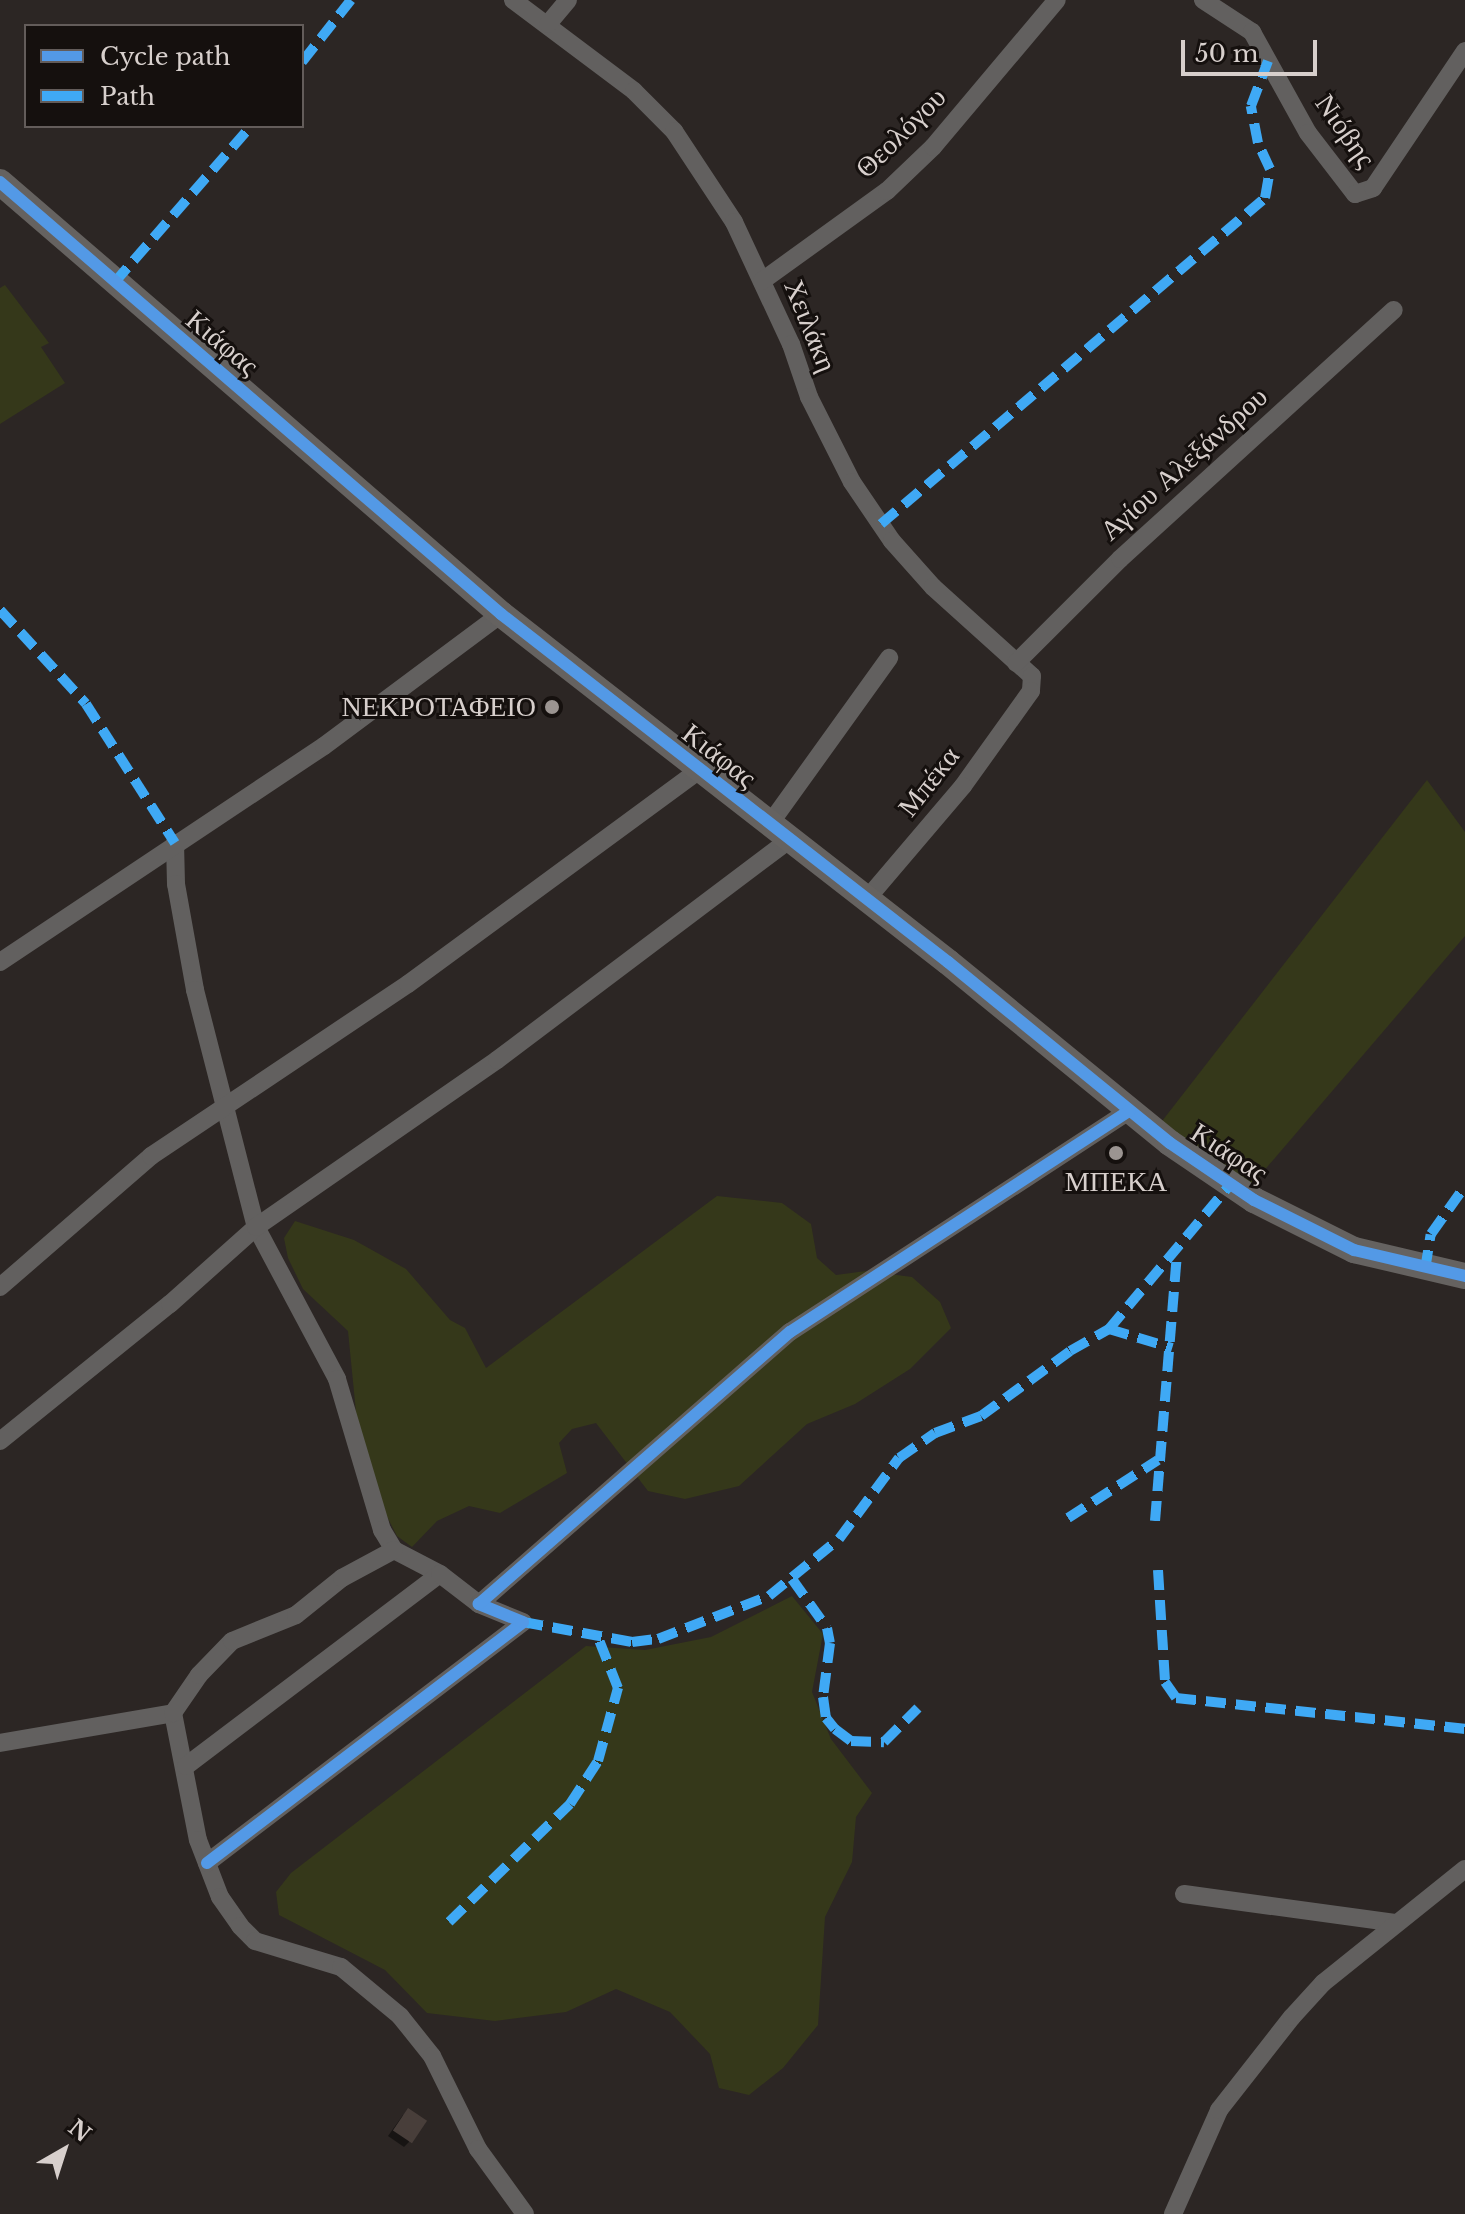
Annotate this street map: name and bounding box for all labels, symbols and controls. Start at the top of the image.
legend [24,24,304,128]
scale bar [1185,24,1321,74]
text: 50 m [1195,39,1258,68]
text: Cycle path [100,42,231,71]
street label: Θεολόγου [849,81,953,185]
text: Path [100,82,155,111]
street label: Νιόβης [1308,88,1382,174]
street label: Χειλάκη [776,275,844,377]
street label: Κιάφας [179,303,265,383]
street label: Αγίου Αλεξάνδρου [1093,380,1275,548]
place label: ΝΕΚΡΟΤΑΦΕΙΟ [342,690,536,724]
marker: ΝΕΚΡΟΤΑΦΕΙΟ [543,698,561,716]
street label: Κιάφας [675,717,763,795]
street label: Μπέκα [891,740,967,824]
street label: Κιάφας [1184,1116,1274,1190]
marker: ΜΠΕΚΑ [1107,1144,1125,1162]
place label: ΜΠΕΚΑ [1065,1165,1167,1199]
north arrow [24,2110,104,2190]
text: N [63,2114,96,2148]

